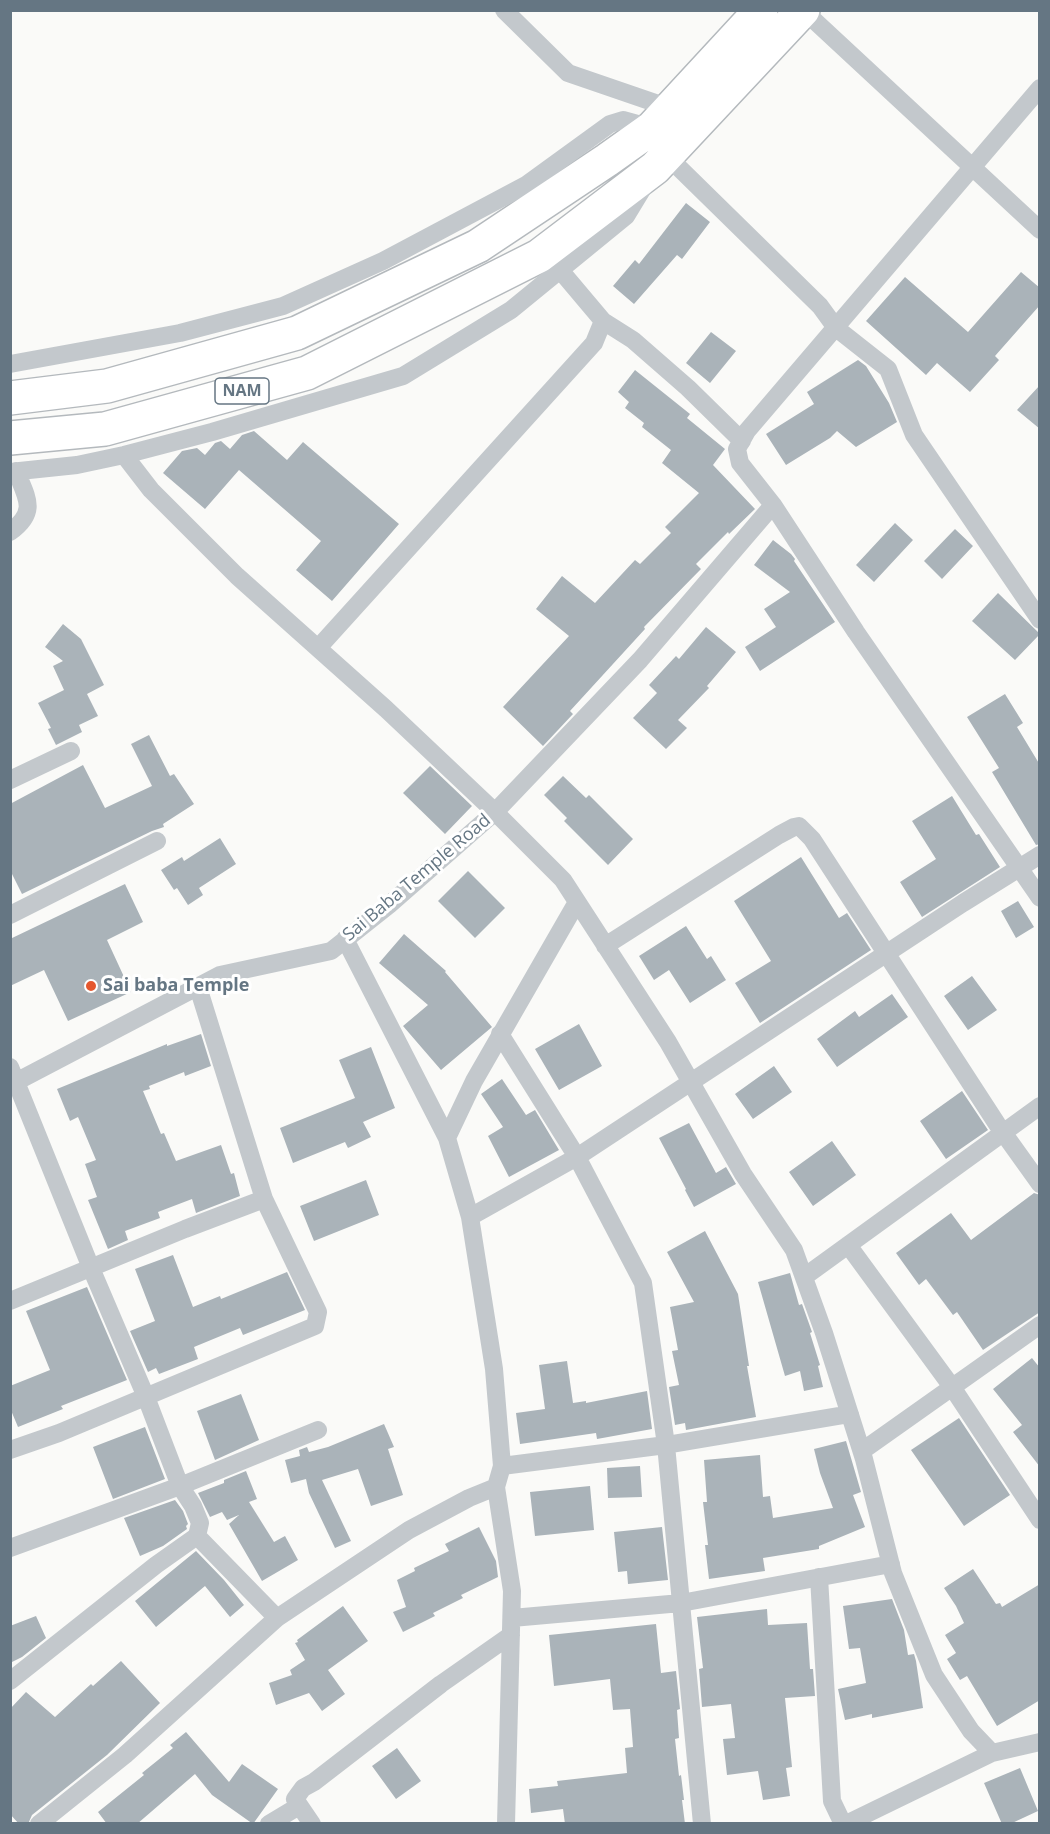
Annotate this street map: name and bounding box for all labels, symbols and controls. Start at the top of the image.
road number: NAM [215,378,269,404]
street label: Sai Baba Temple Road [339,810,495,946]
place label: Sai baba Temple [103,975,249,997]
marker: Sai baba Temple [84,979,98,993]

